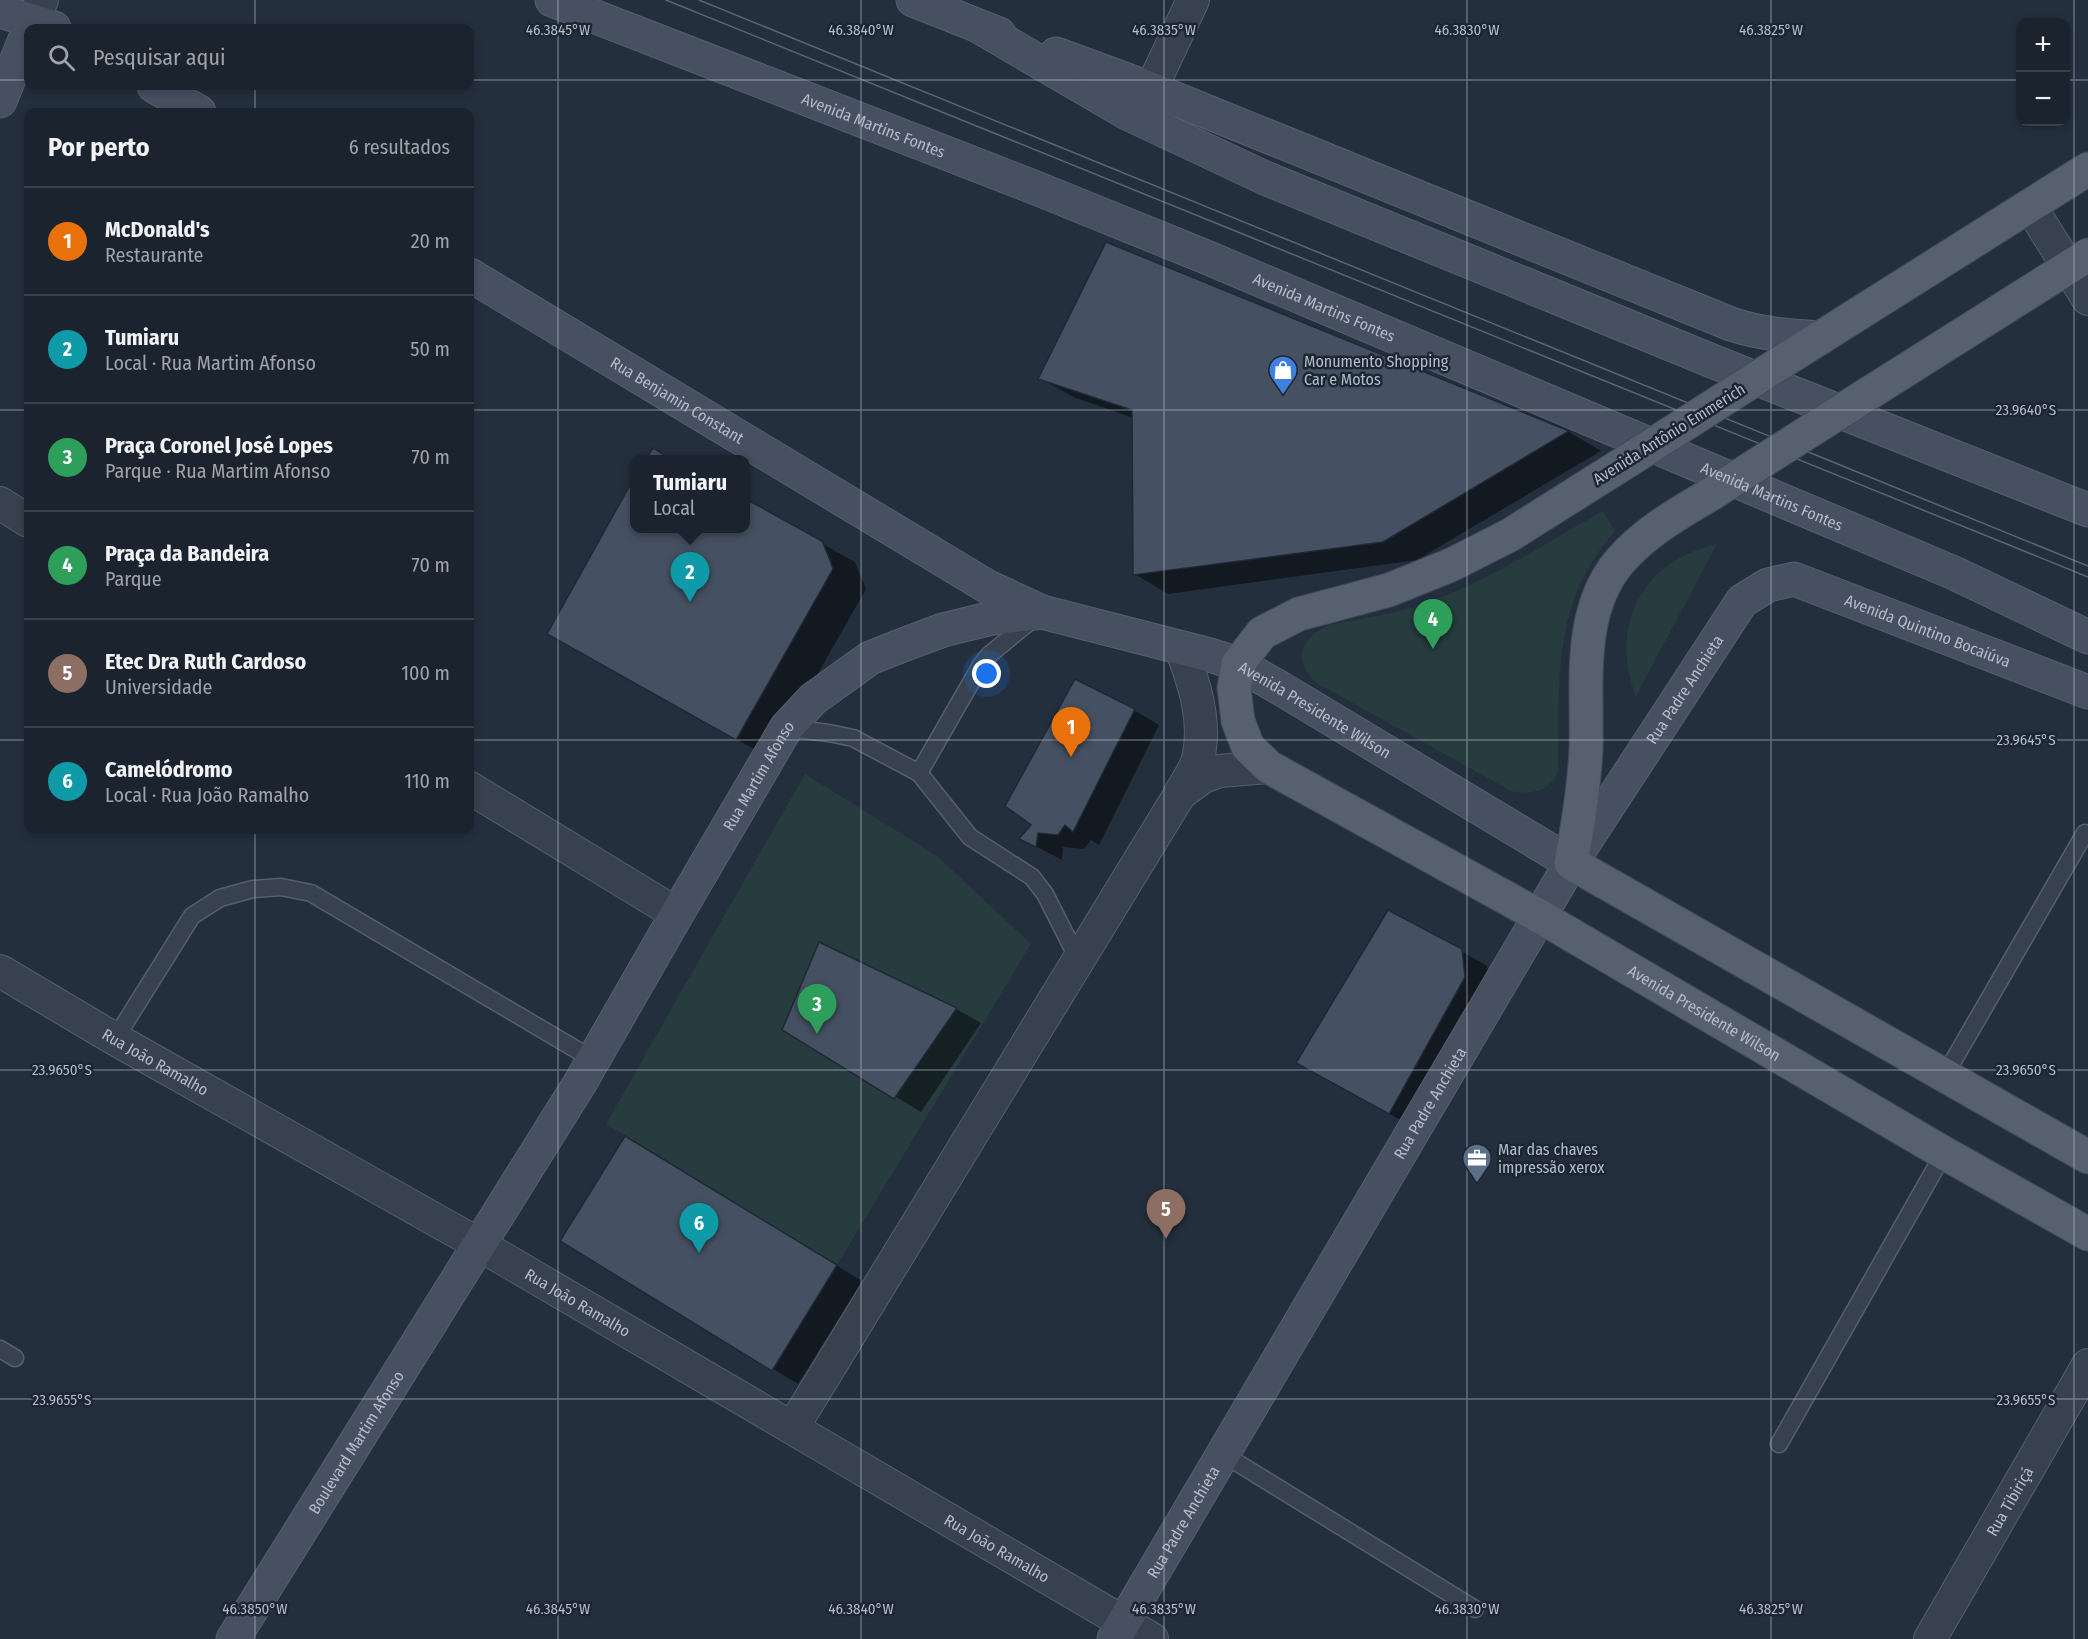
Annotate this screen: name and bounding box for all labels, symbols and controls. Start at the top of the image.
map controls [2016,18,2070,126]
button: + [2016,18,2070,72]
text: 46.3845°W [526,21,590,39]
text: 46.3840°W [828,21,894,39]
text: 46.3835°W [1132,21,1196,39]
text: 46.3830°W [1434,21,1500,39]
text: 46.3825°W [1739,21,1803,39]
search box [24,24,474,90]
icon: search [45,41,78,74]
text: Pesquisar aqui [93,44,225,71]
button: − [2016,72,2070,126]
street label: Avenida Martins Fontes [799,88,948,161]
text: Por perto [48,132,150,163]
text: 6 resultados [349,135,450,159]
text: McDonald's [105,216,210,243]
text: 1 [63,229,72,253]
text: 20 m [411,229,450,253]
text: Restaurante [105,243,204,267]
street label: Avenida Martins Fontes [1250,269,1398,345]
text: Tumiaru [105,324,179,351]
text: 2 [63,337,72,361]
text: 50 m [410,337,450,361]
text: Local · Rua Martim Afonso [105,351,316,375]
street label: Rua Benjamin Constant [607,352,748,448]
place label: Monumento Shopping Car e Motos [1304,352,1449,389]
shop icon: Monumento Shopping Car e Motos [1267,354,1299,396]
street label: Avenida Antônio Emmerich [1589,379,1749,489]
text: 23.9640°S [1996,401,2056,419]
text: Praça Coronel José Lopes [105,432,333,459]
text: 3 [63,445,72,469]
text: 70 m [412,445,450,469]
popup [630,455,750,533]
street label: Avenida Martins Fontes [1698,458,1846,535]
text: Parque · Rua Martim Afonso [105,459,330,483]
text: Tumiaru [653,469,727,496]
text: Local [653,496,695,520]
text: Praça da Bandeira [105,540,269,567]
pin: 2 [670,552,710,602]
text: 4 [62,553,73,577]
text: 70 m [412,553,450,577]
text: Parque [105,567,162,591]
street label: Avenida Quintino Bocaiúva [1842,590,2013,671]
pin: 4 [1414,600,1452,649]
street label: Rua Padre Anchieta [1642,631,1727,747]
text: Etec Dra Ruth Cardoso [105,648,306,675]
street label: Avenida Presidente Wilson [1236,657,1395,762]
your location [972,659,1001,688]
text: 5 [63,661,72,685]
text: 100 m [401,661,450,685]
text: Universidade [105,675,212,699]
pin: 1 [1052,708,1090,757]
street label: Rua Martim Afonso [719,716,798,834]
text: 23.9645°S [1996,731,2056,749]
text: Camelódromo [105,756,233,783]
text: 6 [62,769,73,793]
text: 110 m [404,769,450,793]
text: Local · Rua João Ramalho [105,783,309,807]
street label: Avenida Presidente Wilson [1625,961,1784,1065]
pin: 3 [798,984,836,1034]
street label: Rua João Ramalho [99,1024,212,1099]
street label: Rua Padre Anchieta [1389,1044,1470,1162]
text: 23.9650°S [32,1061,92,1079]
text: 23.9650°S [1996,1061,2056,1079]
place label: Mar das chaves impressão xerox [1498,1140,1604,1177]
office icon: Mar das chaves impressão xerox [1461,1142,1493,1184]
pin: 5 [1146,1190,1186,1239]
pin: 6 [680,1204,718,1253]
street label: Rua João Ramalho [522,1264,634,1341]
street label: Boulevard Martim Afonso [304,1367,408,1517]
text: 23.9655°S [33,1391,91,1409]
text: 23.9655°S [1997,1391,2055,1409]
street label: Rua Padre Anchieta [1143,1462,1223,1581]
street label: Rua Tibiriçá [1982,1463,2037,1539]
street label: Rua João Ramalho [941,1510,1053,1586]
text: 46.3850°W [222,1600,288,1618]
text: 46.3845°W [526,1600,590,1618]
text: 46.3840°W [828,1600,894,1618]
text: 46.3835°W [1132,1600,1196,1618]
text: 46.3830°W [1434,1600,1500,1618]
text: 46.3825°W [1739,1600,1803,1618]

